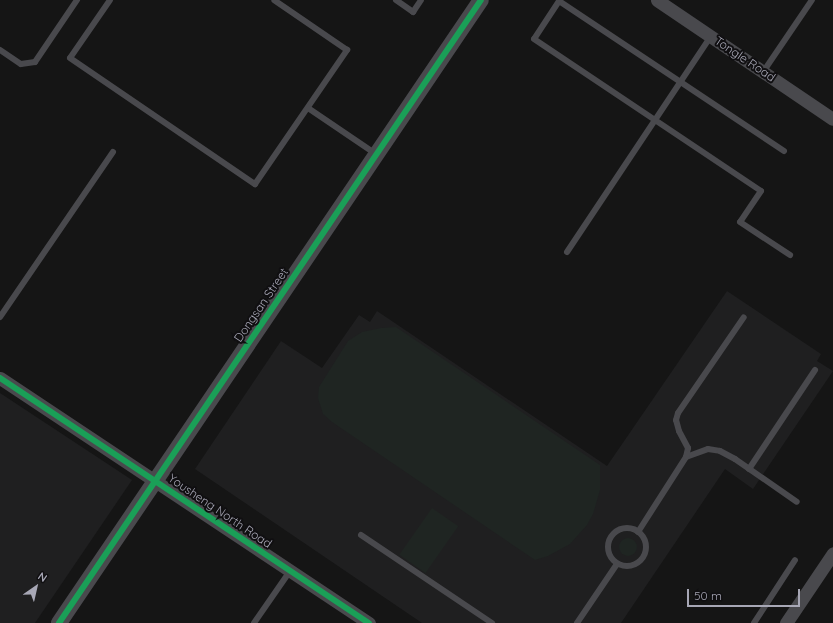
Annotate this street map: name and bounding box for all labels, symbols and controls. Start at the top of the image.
street label: Tongle Road [712,33,778,85]
street label: Dongsan Street [231,265,291,345]
street label: Yousheng North Road [166,471,274,551]
north arrow [16,567,56,607]
text: N [35,569,50,585]
scale bar [689,581,802,607]
text: 50 m [694,588,722,603]

